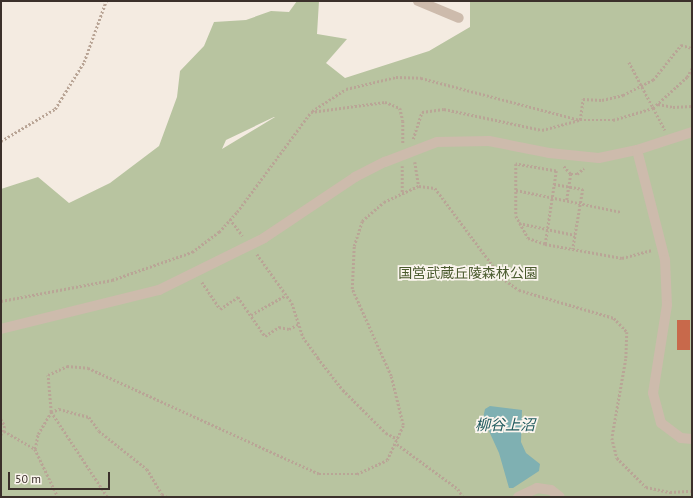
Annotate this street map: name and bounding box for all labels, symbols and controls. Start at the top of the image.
park label: 国営武蔵丘陵森林公園 [398,265,538,281]
water label: 柳谷上沼 [475,416,535,434]
scale bar [10,464,112,490]
text: 50 m [15,471,41,486]

